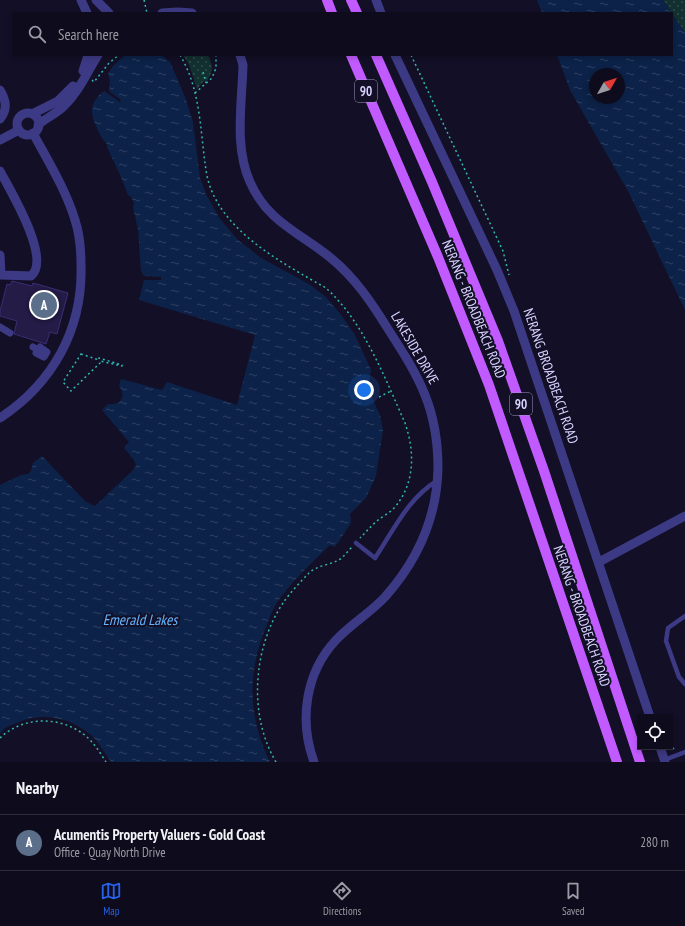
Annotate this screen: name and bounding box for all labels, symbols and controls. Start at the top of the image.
search box [12,12,673,56]
icon: search [26,23,48,45]
text: Search here [58,25,119,44]
north arrow [589,68,625,104]
road number: 90 [355,80,377,102]
street label: NERANG - BROADBEACH ROAD [438,237,510,381]
pin: A [31,290,57,320]
street label: NERANG BROADBEACH ROAD [519,306,583,446]
street label: LAKESIDE DRIVE [387,309,443,387]
your location [354,380,374,400]
road number: 90 [510,393,532,415]
street label: NERANG - BROADBEACH ROAD [549,543,615,689]
water label: Emerald Lakes [103,610,179,629]
map controls [637,714,673,750]
button: locate [637,714,673,750]
text: Nearby [16,777,59,799]
text: Acumentis Property Valuers - Gold Coast [54,825,265,844]
text: A [26,834,32,851]
text: 280 m [640,834,669,851]
text: Office · Quay North Drive [54,844,166,861]
tab: Map [100,880,122,918]
tab: Directions [323,880,361,918]
tab: Saved [562,880,585,918]

